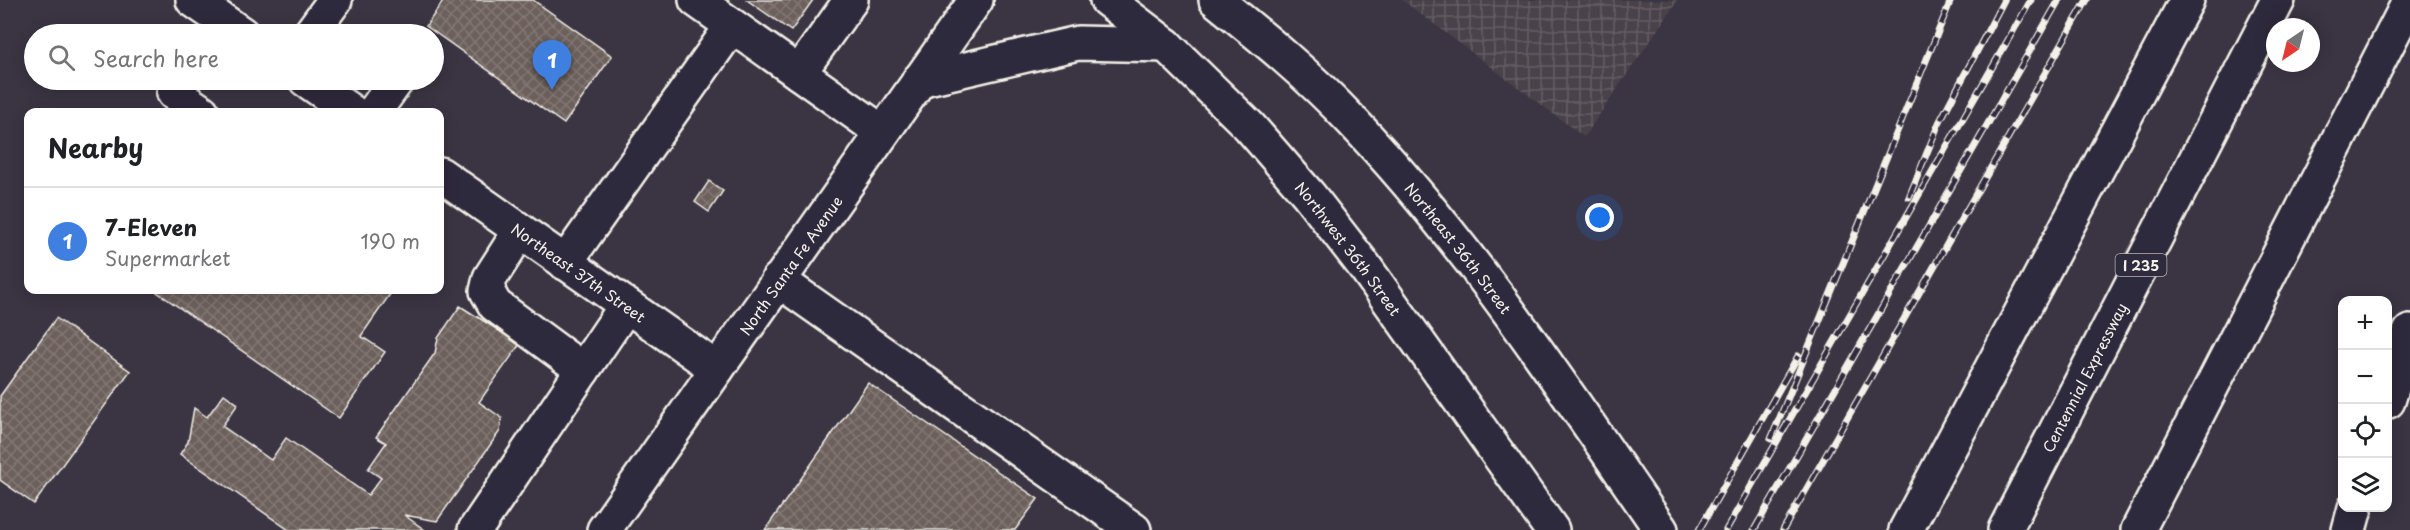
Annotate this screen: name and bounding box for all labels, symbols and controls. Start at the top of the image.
north arrow [2266,18,2320,72]
search box [24,24,444,90]
pin: 1 [532,40,572,90]
icon: search [45,41,78,74]
text: Search here [93,41,219,74]
text: Nearby [48,128,143,167]
street label: Northwest 36th Street [1290,176,1407,320]
street label: Northeast 36th Street [1400,177,1518,318]
street label: North Santa Fe Avenue [733,190,847,339]
your location [1585,203,1614,232]
text: 7-Eleven [105,210,197,243]
street label: Northeast 37th Street [507,217,651,327]
text: 1 [63,226,72,256]
text: 190 m [361,226,420,256]
text: Supermarket [105,243,231,273]
road number: I 235 [2116,254,2166,276]
map controls [2338,296,2392,512]
button: + [2338,296,2392,350]
street label: Centennial Expressway [2036,298,2132,456]
button: − [2338,350,2392,404]
button: locate [2338,404,2392,458]
button: layers [2338,458,2392,512]

